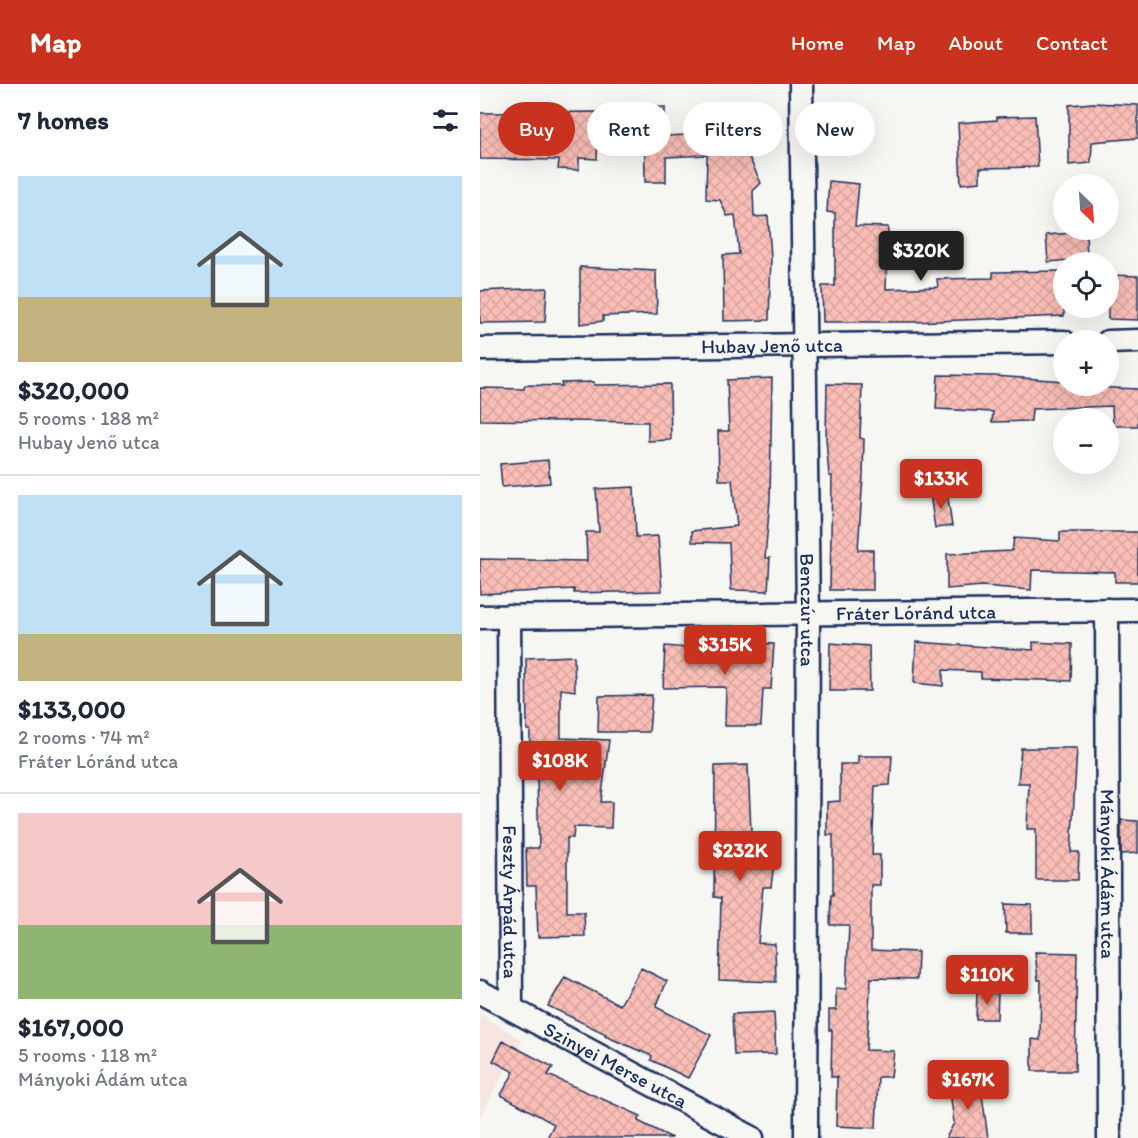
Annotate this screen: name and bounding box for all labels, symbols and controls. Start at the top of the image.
text: Map [30,25,81,59]
text: Home [791,30,844,55]
text: Map [877,30,916,55]
text: About [949,30,1003,55]
text: Contact [1036,30,1108,55]
chip: Buy [498,102,575,156]
chip: Rent [587,102,671,156]
chip: Filters [683,102,783,156]
chip: New [795,102,875,156]
text: 7 homes [18,104,109,136]
icon: filters [429,104,462,137]
north arrow [1053,174,1119,240]
map controls [1053,174,1119,474]
icon: home [186,215,294,323]
pin: $320K [879,231,963,282]
text: $320K [893,238,949,262]
button: locate [1053,252,1119,318]
button: + [1053,330,1119,396]
street label: Hubay Jenő utca [701,333,843,358]
text: $320,000 [18,374,129,406]
text: 5 rooms · 188 m² [18,406,159,430]
button: − [1053,408,1119,474]
text: Hubay Jenő utca [18,430,160,454]
pin: $133K [899,459,983,510]
text: $133K [914,466,968,490]
icon: home [186,534,294,642]
street label: Benczúr utca [795,553,820,667]
street label: Fráter Lóránd utca [836,600,996,625]
pin: $315K [683,625,767,676]
text: $315K [698,632,752,656]
text: $133,000 [18,693,126,725]
text: 2 rooms · 74 m² [18,725,150,749]
pin: $108K [518,741,602,792]
text: $108K [532,748,588,772]
text: Fráter Lóránd utca [18,749,178,773]
street label: Mányoki Ádám utca [1096,789,1120,959]
street label: Feszty Árpád utca [498,825,523,979]
pin: $232K [698,831,782,882]
text: $232K [713,838,767,862]
icon: home [186,852,294,960]
pin: $110K [945,955,1029,1006]
text: $110K [960,962,1014,986]
text: $167,000 [18,1011,124,1043]
street label: Szinyei Merse utca [540,1017,692,1113]
text: 5 rooms · 118 m² [18,1043,157,1067]
pin: $167K [926,1060,1010,1111]
text: Mányoki Ádám utca [18,1067,188,1091]
text: $167K [942,1067,994,1091]

